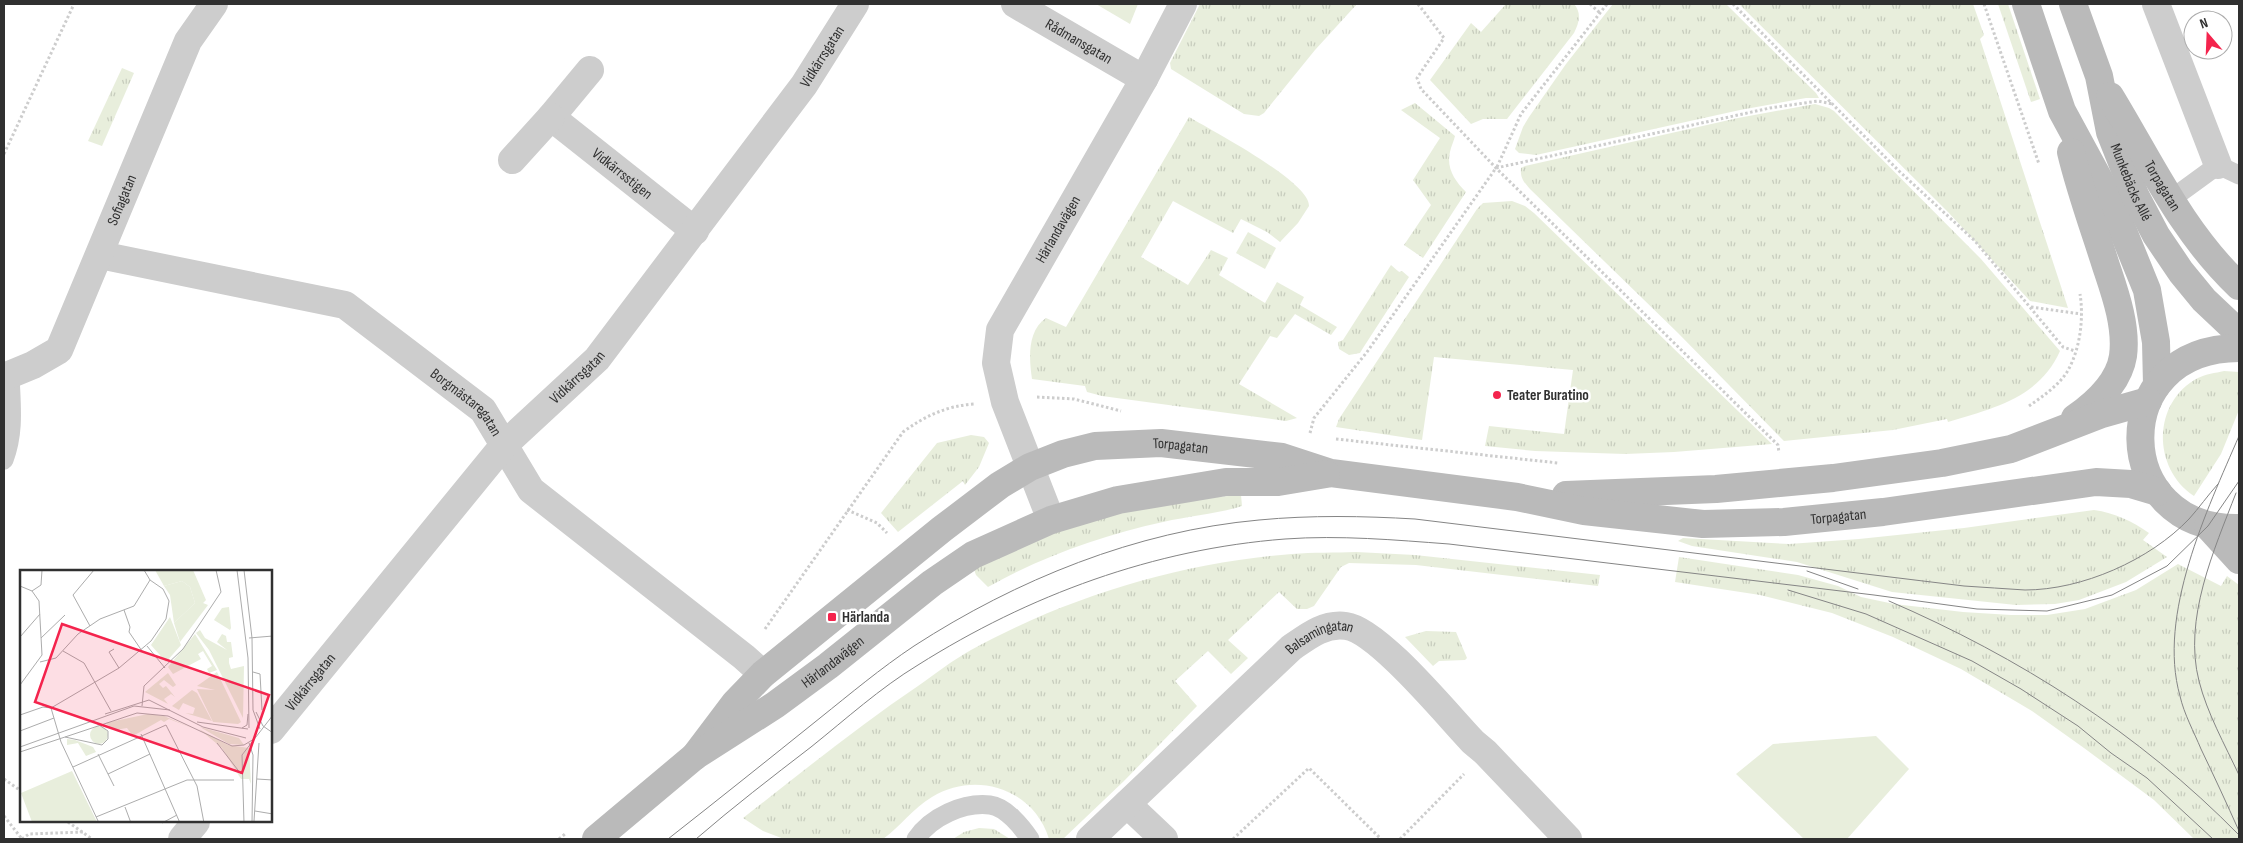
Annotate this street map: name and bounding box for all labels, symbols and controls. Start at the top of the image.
north arrow [2183,10,2233,60]
text: N [2198,14,2210,32]
street label: Rådmansgatan [1042,15,1116,68]
street label: Vidkärrsgatan [796,22,849,91]
street label: Munkebäcks Allé [2106,141,2156,224]
street label: Vidkärrsstigen [588,144,656,204]
street label: Torpagatan [2140,157,2185,215]
street label: Sofiagatan [103,172,141,228]
street label: Härlandavägen [1031,193,1085,267]
street label: Vidkärrsgatan [546,347,610,408]
street label: Borgmästaregatan [426,364,505,440]
place label: Teater Buratino [1507,386,1589,405]
marker: Teater Buratino [1491,389,1503,401]
street label: Torpagatan [1152,434,1209,458]
street label: Torpagatan [1810,505,1867,529]
inset map [20,570,272,823]
place label: Härlanda [842,608,889,627]
marker: Härlanda [826,611,838,623]
street label: Balsamingatan [1281,617,1356,659]
street label: Härlandavägen [798,632,868,692]
street label: Vidkärrsgatan [281,649,340,715]

